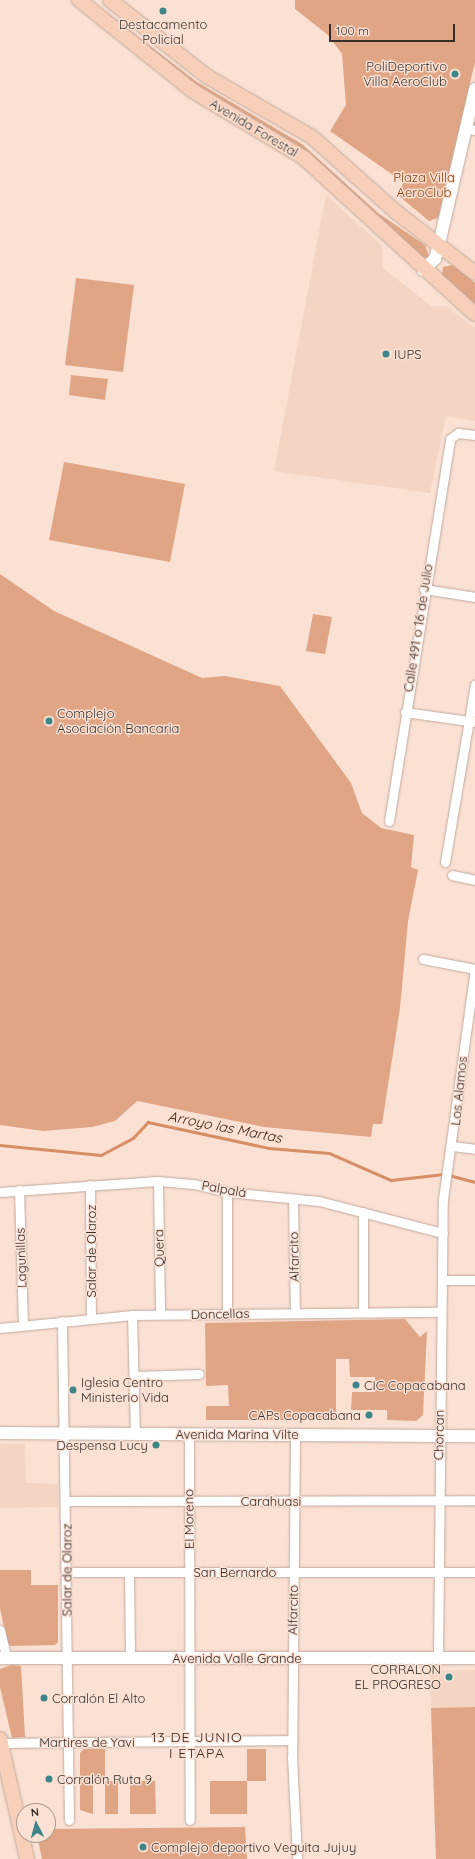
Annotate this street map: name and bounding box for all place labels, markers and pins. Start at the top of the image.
marker: Destacamento Policial [158,6,168,16]
place label: Destacamento Policial [119,17,207,48]
place label: PoliDeportivo Villa AeroClub [363,59,447,90]
marker: PoliDeportivo Villa AeroClub [450,69,460,79]
place label: IUPS [394,346,422,362]
marker: IUPS [381,349,391,359]
place label: Complejo Asociación Bancaria [57,706,179,737]
marker: Complejo Asociación Bancaria [44,716,54,726]
place label: Iglesia Centro Ministerio Vida [81,1375,169,1406]
place label: CIC Copacabana [364,1377,466,1393]
marker: CIC Copacabana [351,1380,361,1390]
marker: Iglesia Centro Ministerio Vida [68,1385,78,1395]
place label: CAPs Copacabana [249,1407,361,1423]
marker: CAPs Copacabana [364,1410,374,1420]
place label: Despensa Lucy [56,1437,148,1453]
marker: Despensa Lucy [151,1440,161,1450]
place label: CORRALON EL PROGRESO [354,1662,441,1693]
marker: CORRALON EL PROGRESO [444,1672,454,1682]
place label: Corralón El Alto [52,1690,145,1706]
marker: Corralón El Alto [39,1693,49,1703]
place label: Corralón Ruta 9 [57,1771,152,1787]
marker: Corralón Ruta 9 [44,1774,54,1784]
place label: Complejo deportivo Veguita Jujuy [151,1839,356,1855]
marker: Complejo deportivo Veguita Jujuy [138,1842,148,1852]

